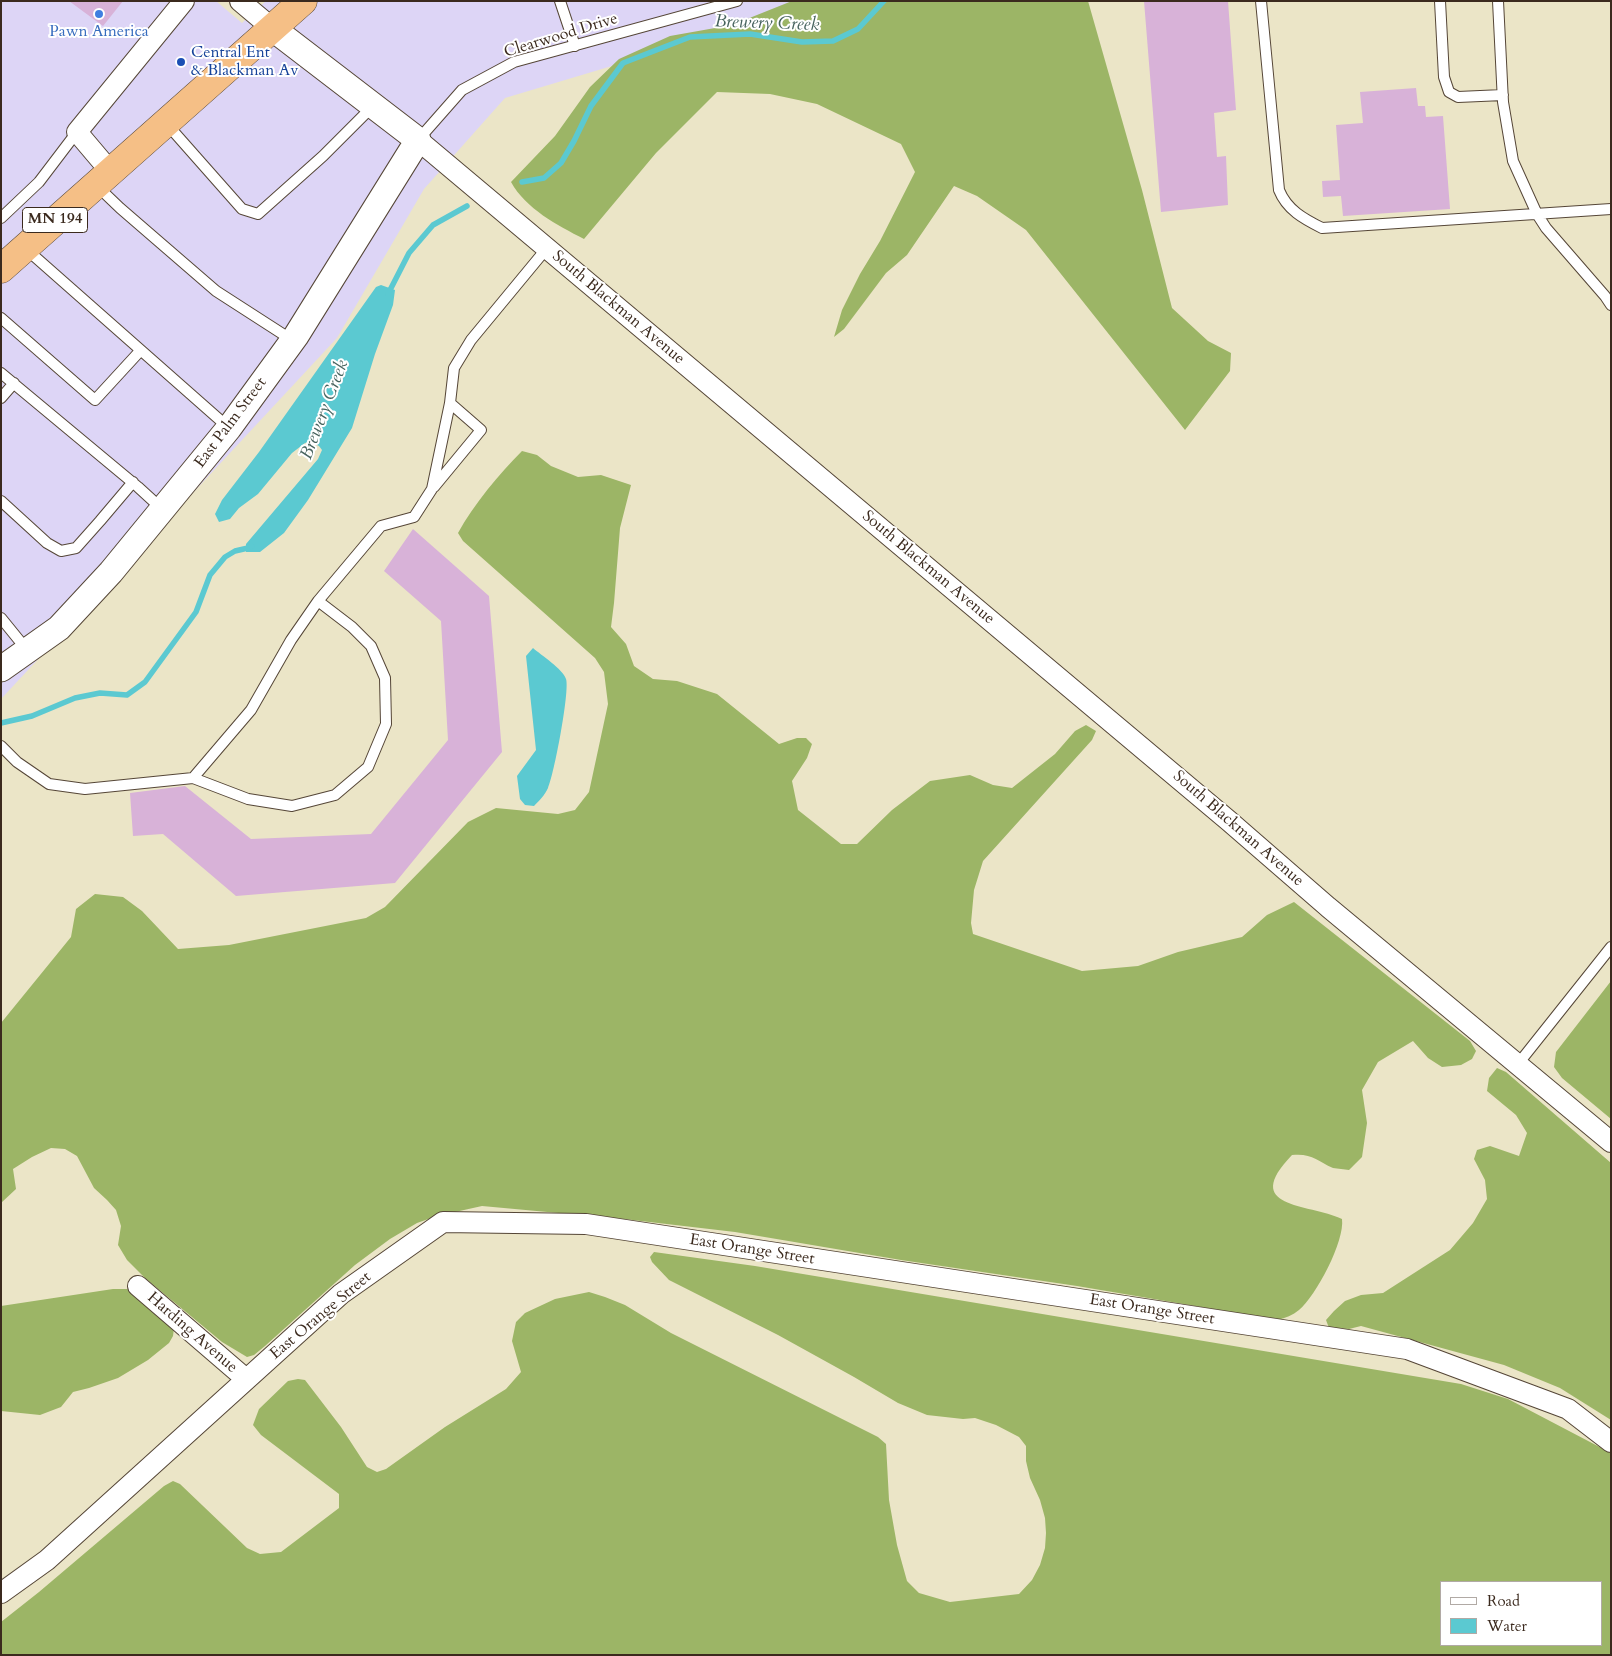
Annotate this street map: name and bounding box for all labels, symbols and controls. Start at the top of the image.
marker: Pawn America [93,8,105,20]
street label: Clearwood Drive [502,10,620,62]
water label: Brewery Creek [714,11,820,37]
place label: Pawn America [49,22,149,42]
place label: Central Ent & Blackman Av [191,43,298,81]
marker: Central Ent & Blackman Av [175,56,187,68]
road number: MN 194 [22,208,88,232]
street label: South Blackman Avenue [548,247,688,369]
water label: Brewery Creek [296,357,354,463]
street label: East Palm Street [191,374,271,472]
street label: South Blackman Avenue [858,507,998,629]
street label: South Blackman Avenue [1169,767,1307,891]
street label: East Orange Street [688,1231,816,1269]
street label: East Orange Street [266,1268,376,1364]
street label: Harding Avenue [143,1289,241,1377]
street label: East Orange Street [1088,1291,1216,1329]
legend [1440,1581,1602,1646]
text: Road [1487,1591,1520,1611]
text: Water [1487,1616,1527,1636]

